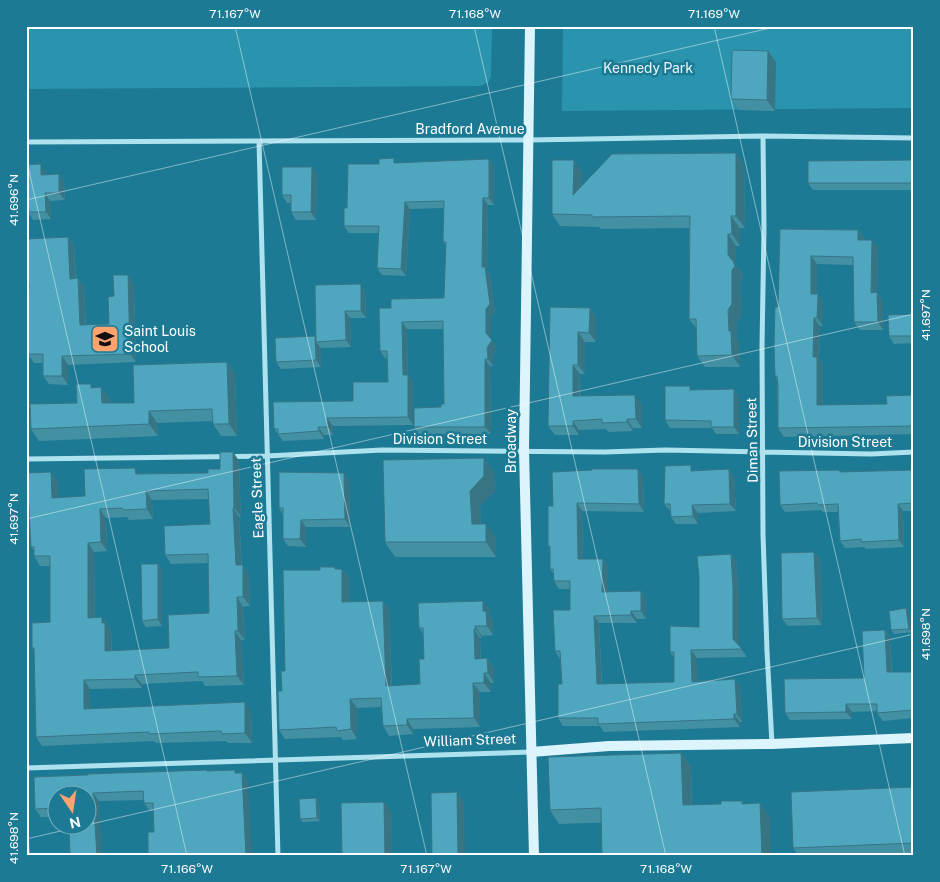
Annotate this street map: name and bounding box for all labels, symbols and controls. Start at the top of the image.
text: 71.167°W [209,7,261,21]
text: 71.168°W [449,7,502,21]
text: 71.169°W [688,7,740,21]
park label: Kennedy Park [603,60,693,76]
street label: Bradford Avenue [415,121,525,137]
text: 41.696°N [7,174,21,226]
text: 41.697°N [919,289,933,341]
place label: Saint Louis School [124,323,196,355]
school or university icon: Saint Louis School [90,324,120,354]
street label: Diman Street [743,397,761,483]
street label: Broadway [503,408,519,473]
street label: Division Street [393,431,487,447]
street label: Division Street [798,434,892,450]
street label: Eagle Street [248,457,266,539]
text: 41.697°N [7,493,21,545]
text: 41.698°N [919,608,933,660]
street label: William Street [423,730,517,750]
north arrow [48,784,98,834]
text: 41.698°N [7,812,21,864]
text: N [68,814,82,832]
text: 71.166°W [161,862,213,876]
text: 71.167°W [400,862,452,876]
text: 71.168°W [640,862,693,876]

